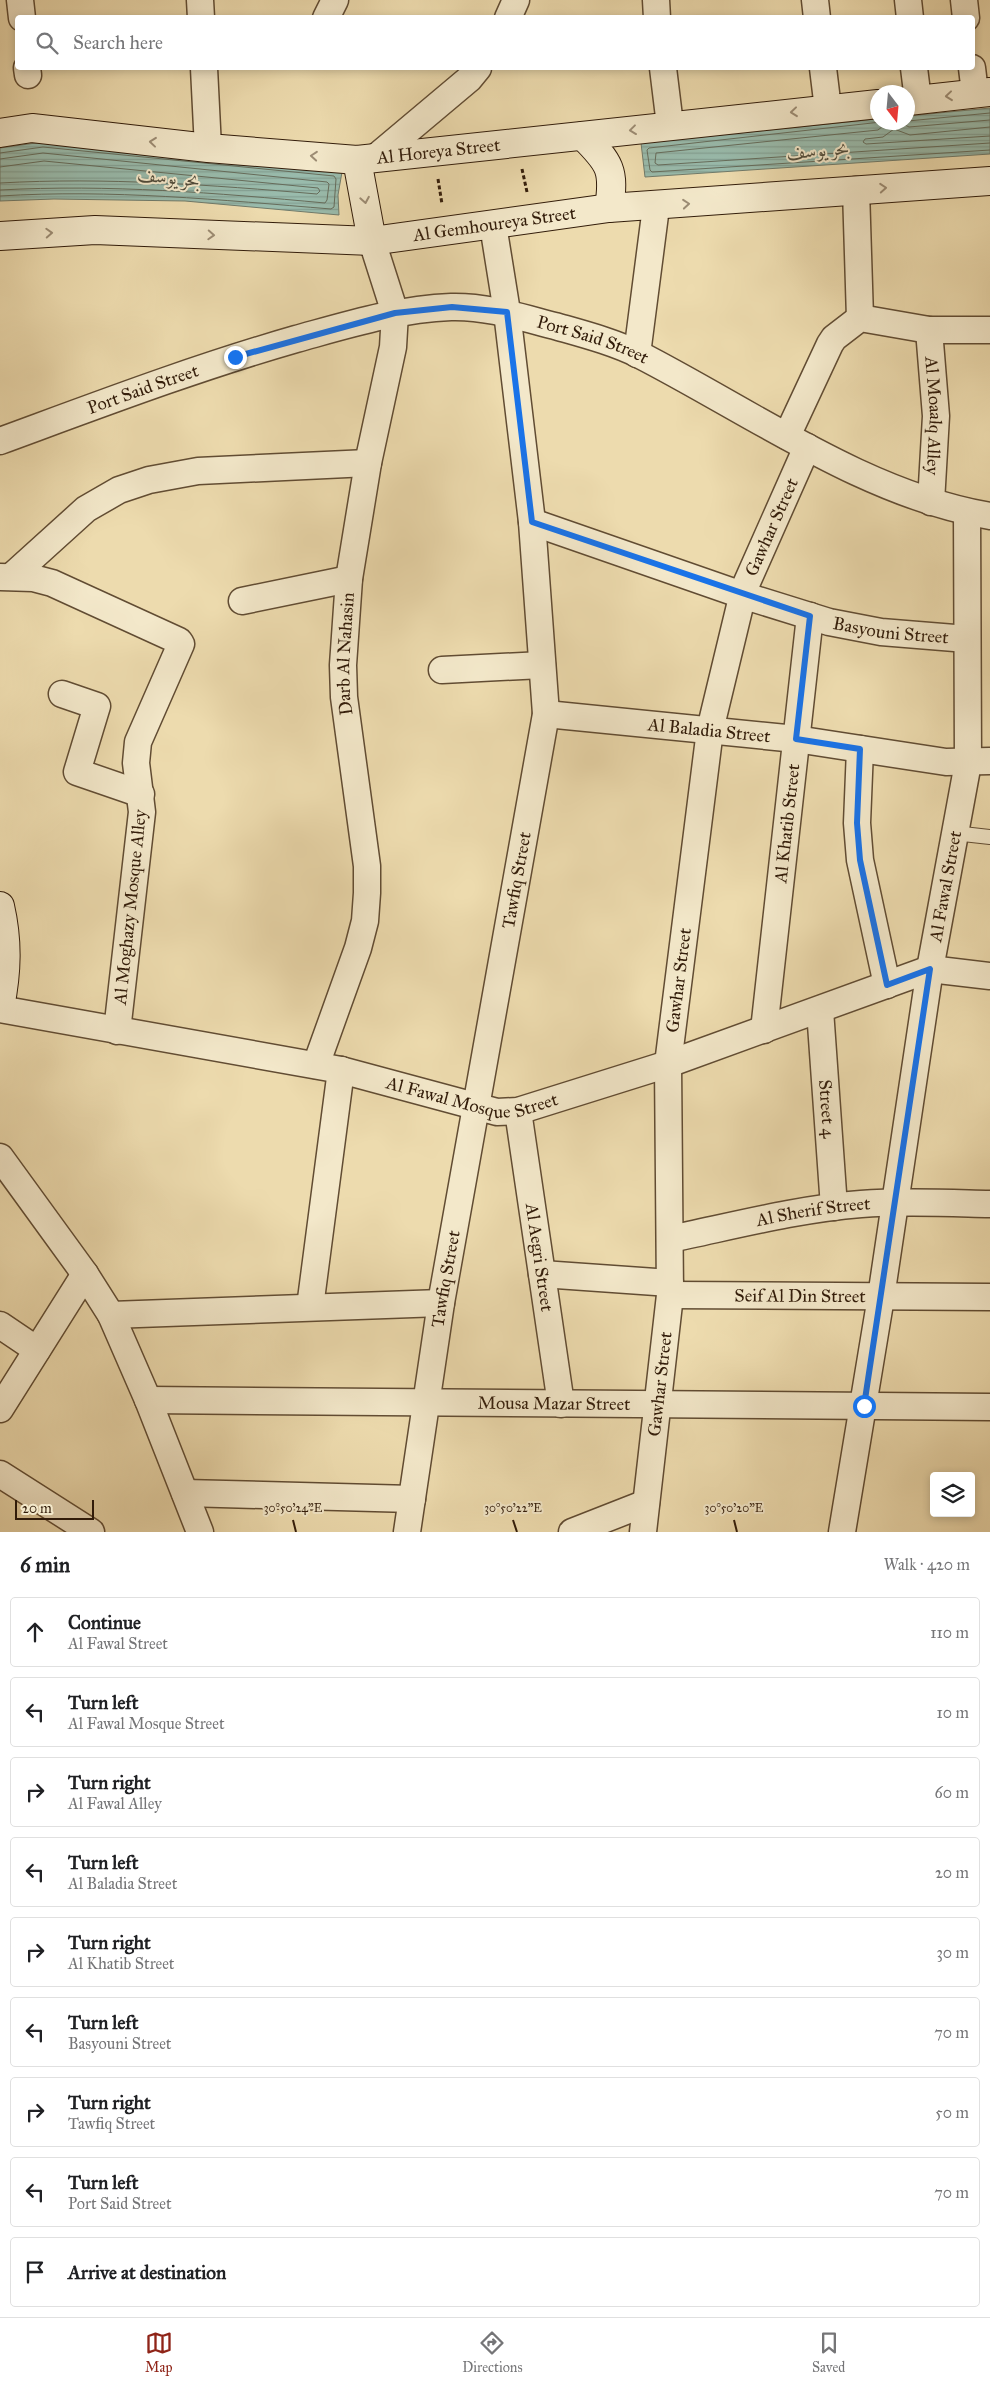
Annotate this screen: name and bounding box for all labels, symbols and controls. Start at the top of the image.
search box [15,15,975,70]
icon: search [33,29,61,57]
text: Search here [73,31,163,54]
north arrow [870,85,915,130]
one-way arrow [944,90,952,101]
one-way arrow [790,106,798,117]
one-way arrow [628,124,636,135]
street label: Al Horeya Street [375,134,502,169]
water label: بحر يوسف [786,136,850,165]
one-way arrow [148,137,156,148]
one-way arrow [310,151,318,162]
water label: بحر يوسف [136,162,201,193]
one-way arrow [879,182,887,193]
one-way arrow [359,196,369,205]
one-way arrow [682,199,690,210]
street label: Al Gemhoureya Street [411,202,578,246]
one-way arrow [45,227,53,238]
one-way arrow [208,230,215,240]
street label: Port Said Street [534,311,653,369]
route end [224,346,247,369]
street label: Al Moaalq Alley [920,355,947,476]
street label: Port Said Street [84,359,202,419]
street label: Gawhar Street [740,474,803,580]
street label: Darb Al Nahasin [332,591,359,717]
street label: Basyouni Street [831,612,950,649]
street label: Al Baladia Street [646,713,772,747]
street label: Al Khatib Street [769,762,805,885]
street label: Al Moghazy Mosque Alley [109,808,152,1007]
street label: Al Fawal Street [924,828,966,945]
street label: Tawfiq Street [497,829,536,930]
street label: Gawhar Street [661,926,696,1034]
street label: Al Fawal Mosque Street [383,1071,561,1123]
street label: Street 4 [814,1079,840,1140]
street label: Al Sherif Street [753,1192,872,1231]
street label: Al Aegri Street [521,1201,558,1314]
street label: Tawfiq Street [427,1228,465,1329]
street label: Seif Al Din Street [734,1284,866,1307]
street label: Gawhar Street [643,1330,677,1438]
street label: Mousa Mazar Street [478,1392,631,1415]
route start [853,1395,876,1418]
map controls [930,1472,975,1517]
button: layers [930,1472,975,1517]
scale bar [15,1497,94,1520]
text: 20 m [22,1500,52,1517]
text: 30°50'24"E [264,1501,323,1515]
text: 30°50'22"E [484,1501,542,1515]
text: 30°50'20"E [705,1501,764,1515]
text: 6 min [20,1552,70,1578]
text: Walk · 420 m [884,1555,970,1574]
text: Continue [68,1611,141,1634]
icon: ahead [21,1618,49,1646]
text: 110 m [930,1623,969,1642]
text: Al Fawal Street [68,1634,168,1653]
text: Turn left [68,1691,138,1714]
icon: left [21,1698,49,1726]
text: 10 m [937,1703,969,1722]
text: Al Fawal Mosque Street [68,1714,225,1733]
text: Turn right [68,1771,151,1794]
icon: right [21,1778,49,1806]
text: 60 m [935,1783,969,1802]
text: Al Fawal Alley [68,1794,162,1813]
text: Turn left [68,1851,138,1874]
icon: left [21,1858,49,1886]
text: 20 m [935,1863,969,1882]
text: Al Baladia Street [68,1874,177,1893]
text: Turn right [68,1931,151,1954]
icon: right [21,1938,49,1966]
text: 30 m [936,1943,969,1962]
text: Al Khatib Street [68,1954,175,1973]
text: Turn left [68,2011,138,2034]
icon: left [21,2018,49,2046]
text: 70 m [934,2023,969,2042]
text: Basyouni Street [68,2034,172,2053]
text: Turn right [68,2091,151,2114]
icon: right [21,2098,49,2126]
text: 50 m [935,2103,969,2122]
text: Tawfiq Street [68,2114,155,2133]
text: Turn left [68,2171,138,2194]
icon: left [21,2178,49,2206]
text: 70 m [934,2183,969,2202]
text: Port Said Street [68,2194,172,2213]
icon: arrive [21,2258,49,2286]
text: Arrive at destination [68,2261,226,2284]
tab: Map [145,2329,173,2376]
tab: Directions [462,2329,523,2376]
tab: Saved [812,2329,845,2376]

